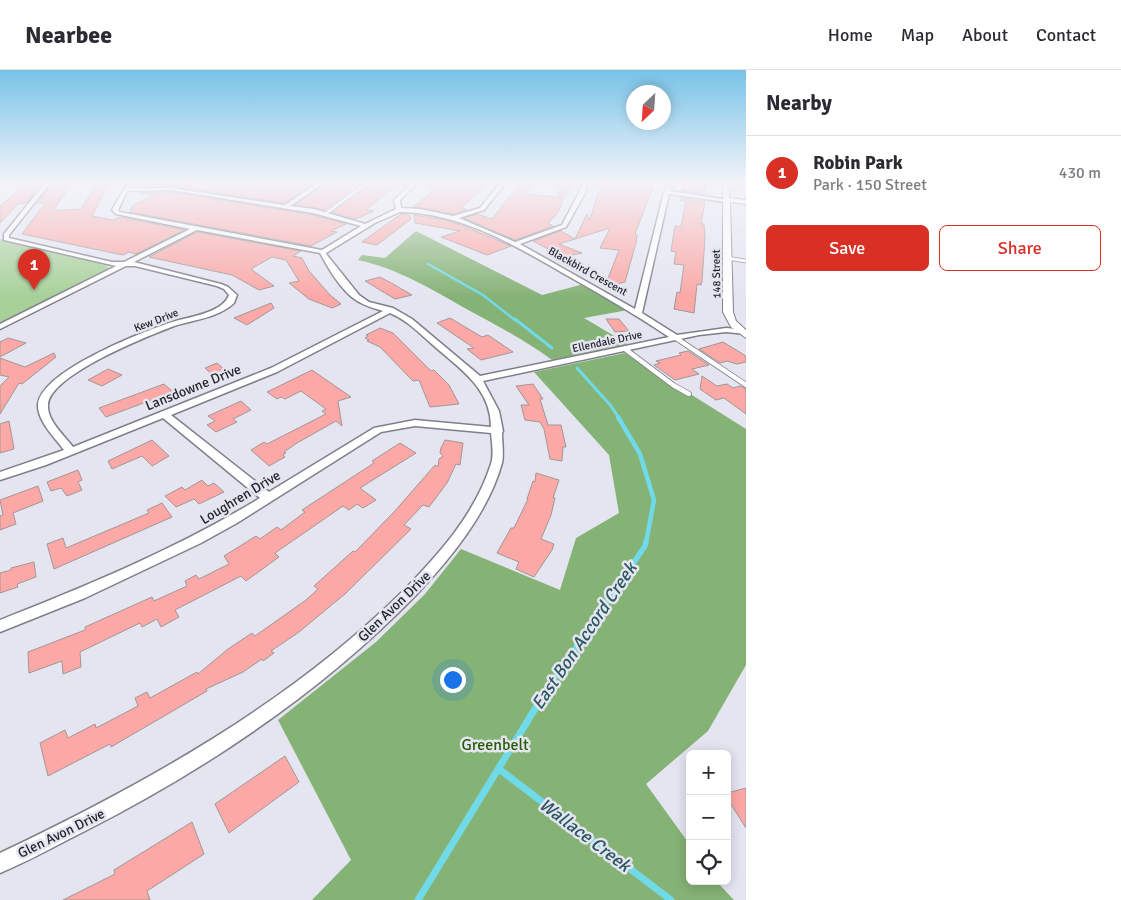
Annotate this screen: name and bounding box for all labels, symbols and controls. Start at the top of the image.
text: Nearbee [25,20,112,50]
text: Home [828,24,873,46]
text: Map [901,24,934,46]
text: About [962,24,1008,46]
text: Contact [1036,24,1096,46]
north arrow [626,85,671,130]
text: Nearby [766,90,832,116]
text: Robin Park [813,151,903,175]
text: 1 [778,163,786,183]
text: 430 m [1059,163,1101,183]
text: Park · 150 Street [813,175,927,195]
button: Save [766,225,929,271]
button: Share [939,225,1101,271]
street label: Blackbird Crescent [546,244,630,299]
pin: 1 [18,249,50,290]
street label: 148 Street [710,249,723,299]
street label: Kew Drive [132,306,180,335]
street label: Ellendale Drive [571,328,643,355]
street label: Lansdowne Drive [143,361,244,414]
street label: Loughren Drive [197,467,284,528]
water label: East Bon Accord Creek [527,557,642,714]
street label: Glen Avon Drive [354,567,434,645]
your location [440,667,466,693]
park label: Greenbelt [461,735,529,755]
map controls [686,750,731,885]
button: + [686,750,731,795]
water label: Wallace Creek [535,793,637,878]
button: − [686,795,731,840]
street label: Glen Avon Drive [15,805,107,862]
button: locate [686,840,731,885]

